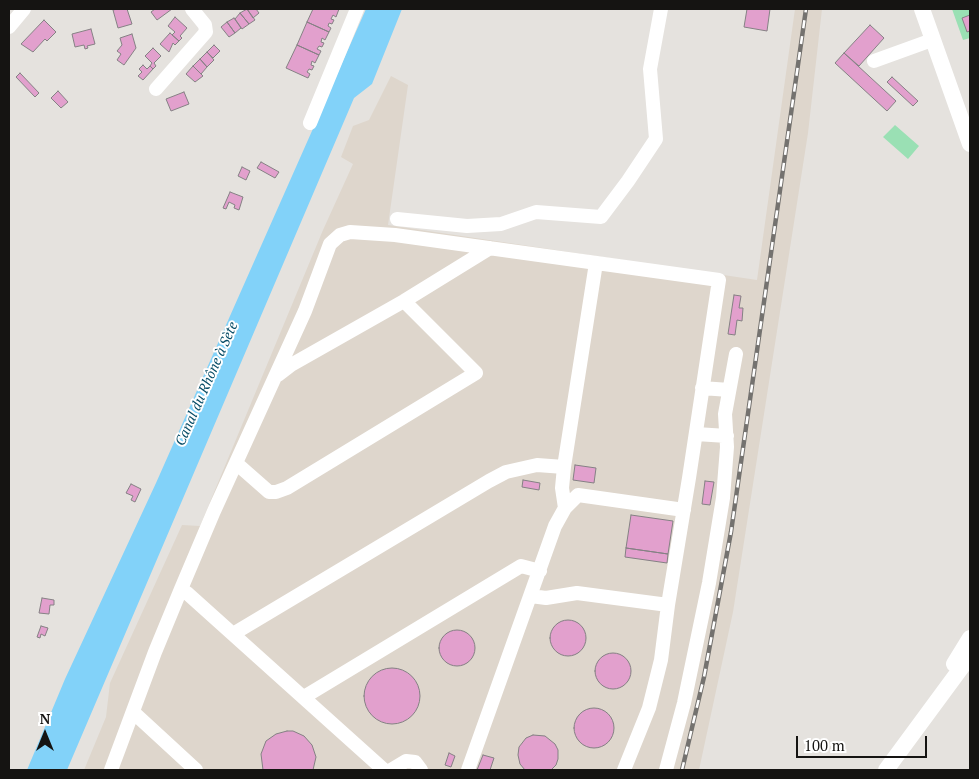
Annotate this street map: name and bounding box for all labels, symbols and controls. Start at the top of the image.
water label: Canal du Rhône à Sète [172,319,242,449]
north arrow [20,709,70,759]
text: N [40,709,50,728]
scale bar [799,726,930,758]
text: 100 m [804,735,845,755]

